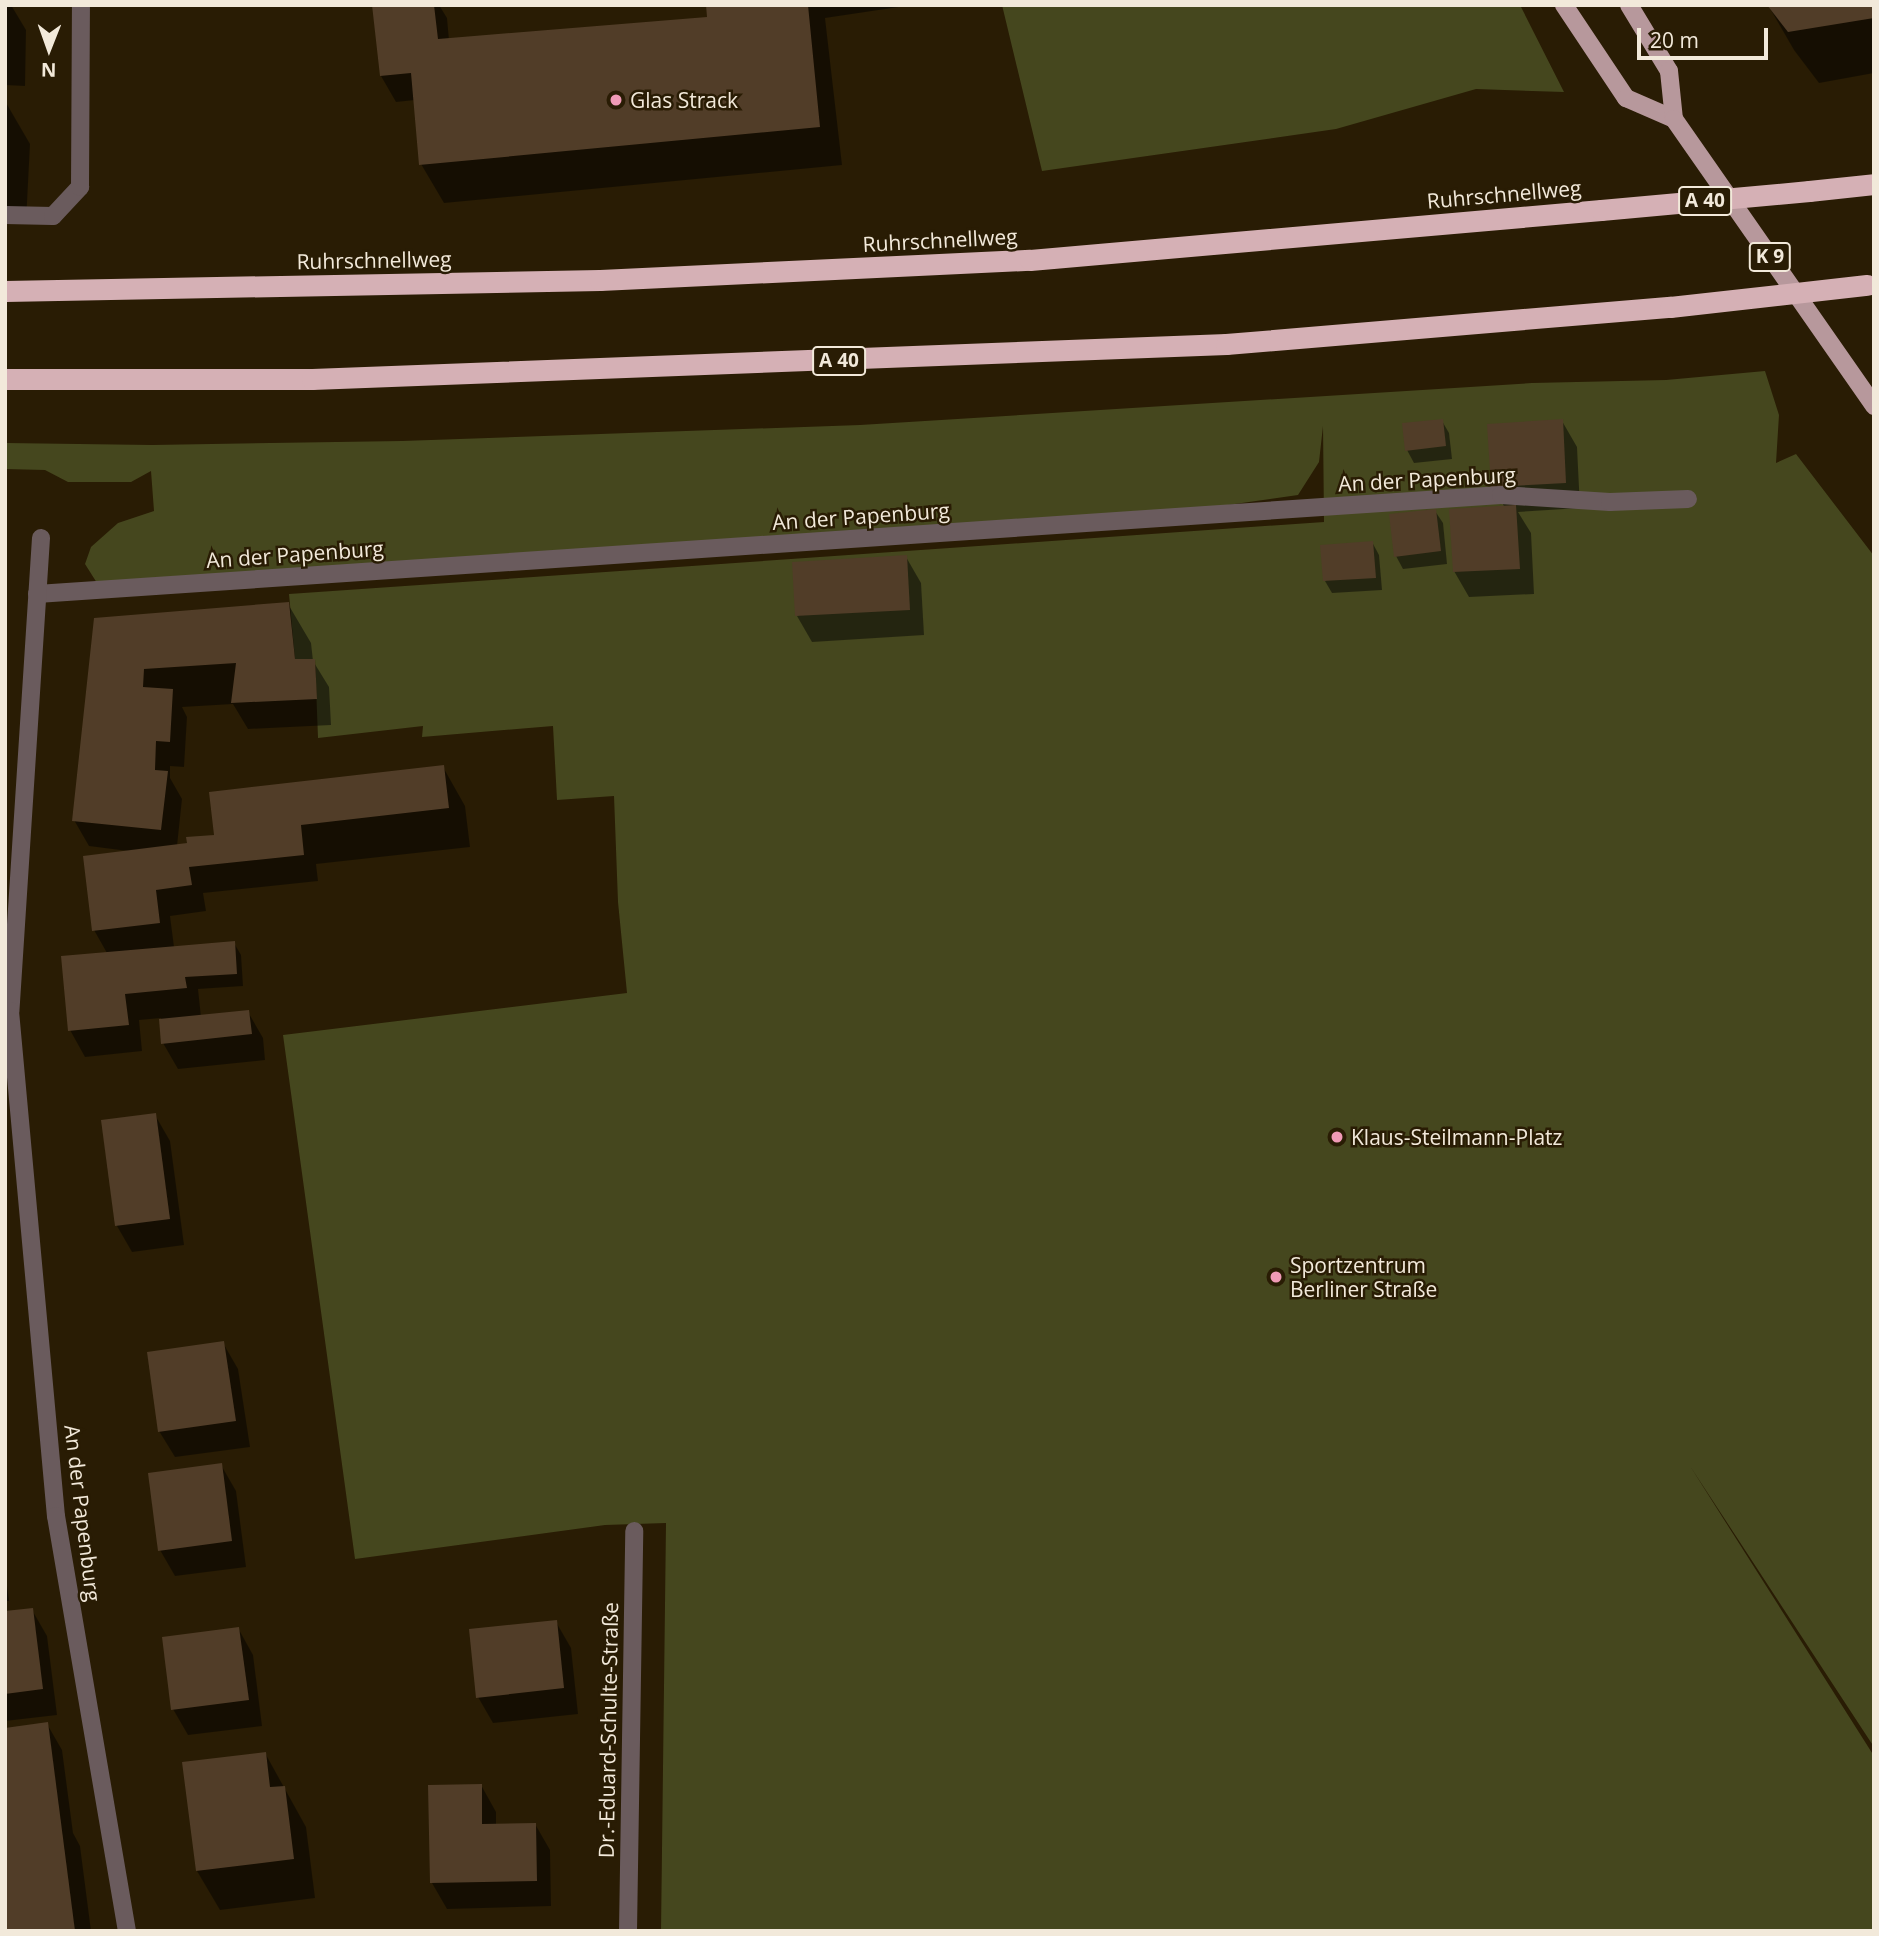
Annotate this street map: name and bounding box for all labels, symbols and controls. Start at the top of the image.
north arrow [14,14,84,84]
scale bar [1641,14,1772,58]
text: 20 m [1650,26,1699,54]
text: N [41,57,57,83]
place label: Glas Strack [630,87,738,113]
marker: Glas Strack [608,92,624,108]
street label: Ruhrschnellweg [1426,175,1582,213]
road number: A 40 [1677,186,1733,216]
street label: Ruhrschnellweg [862,223,1018,257]
road number: K 9 [1747,242,1793,272]
street label: Ruhrschnellweg [296,246,452,274]
road number: A 40 [811,346,867,376]
street label: An der Papenburg [1338,462,1516,496]
street label: An der Papenburg [771,497,951,535]
street label: An der Papenburg [205,535,385,573]
place label: Klaus-Steilmann-Platz [1351,1124,1562,1150]
marker: Klaus-Steilmann-Platz [1329,1129,1345,1145]
place label: Sportzentrum Berliner Straße [1290,1252,1437,1302]
marker: Sportzentrum Berliner Straße [1268,1269,1284,1285]
street label: An der Papenburg [60,1423,106,1603]
street label: Dr.-Eduard-Schulte-Straße [593,1602,623,1858]

